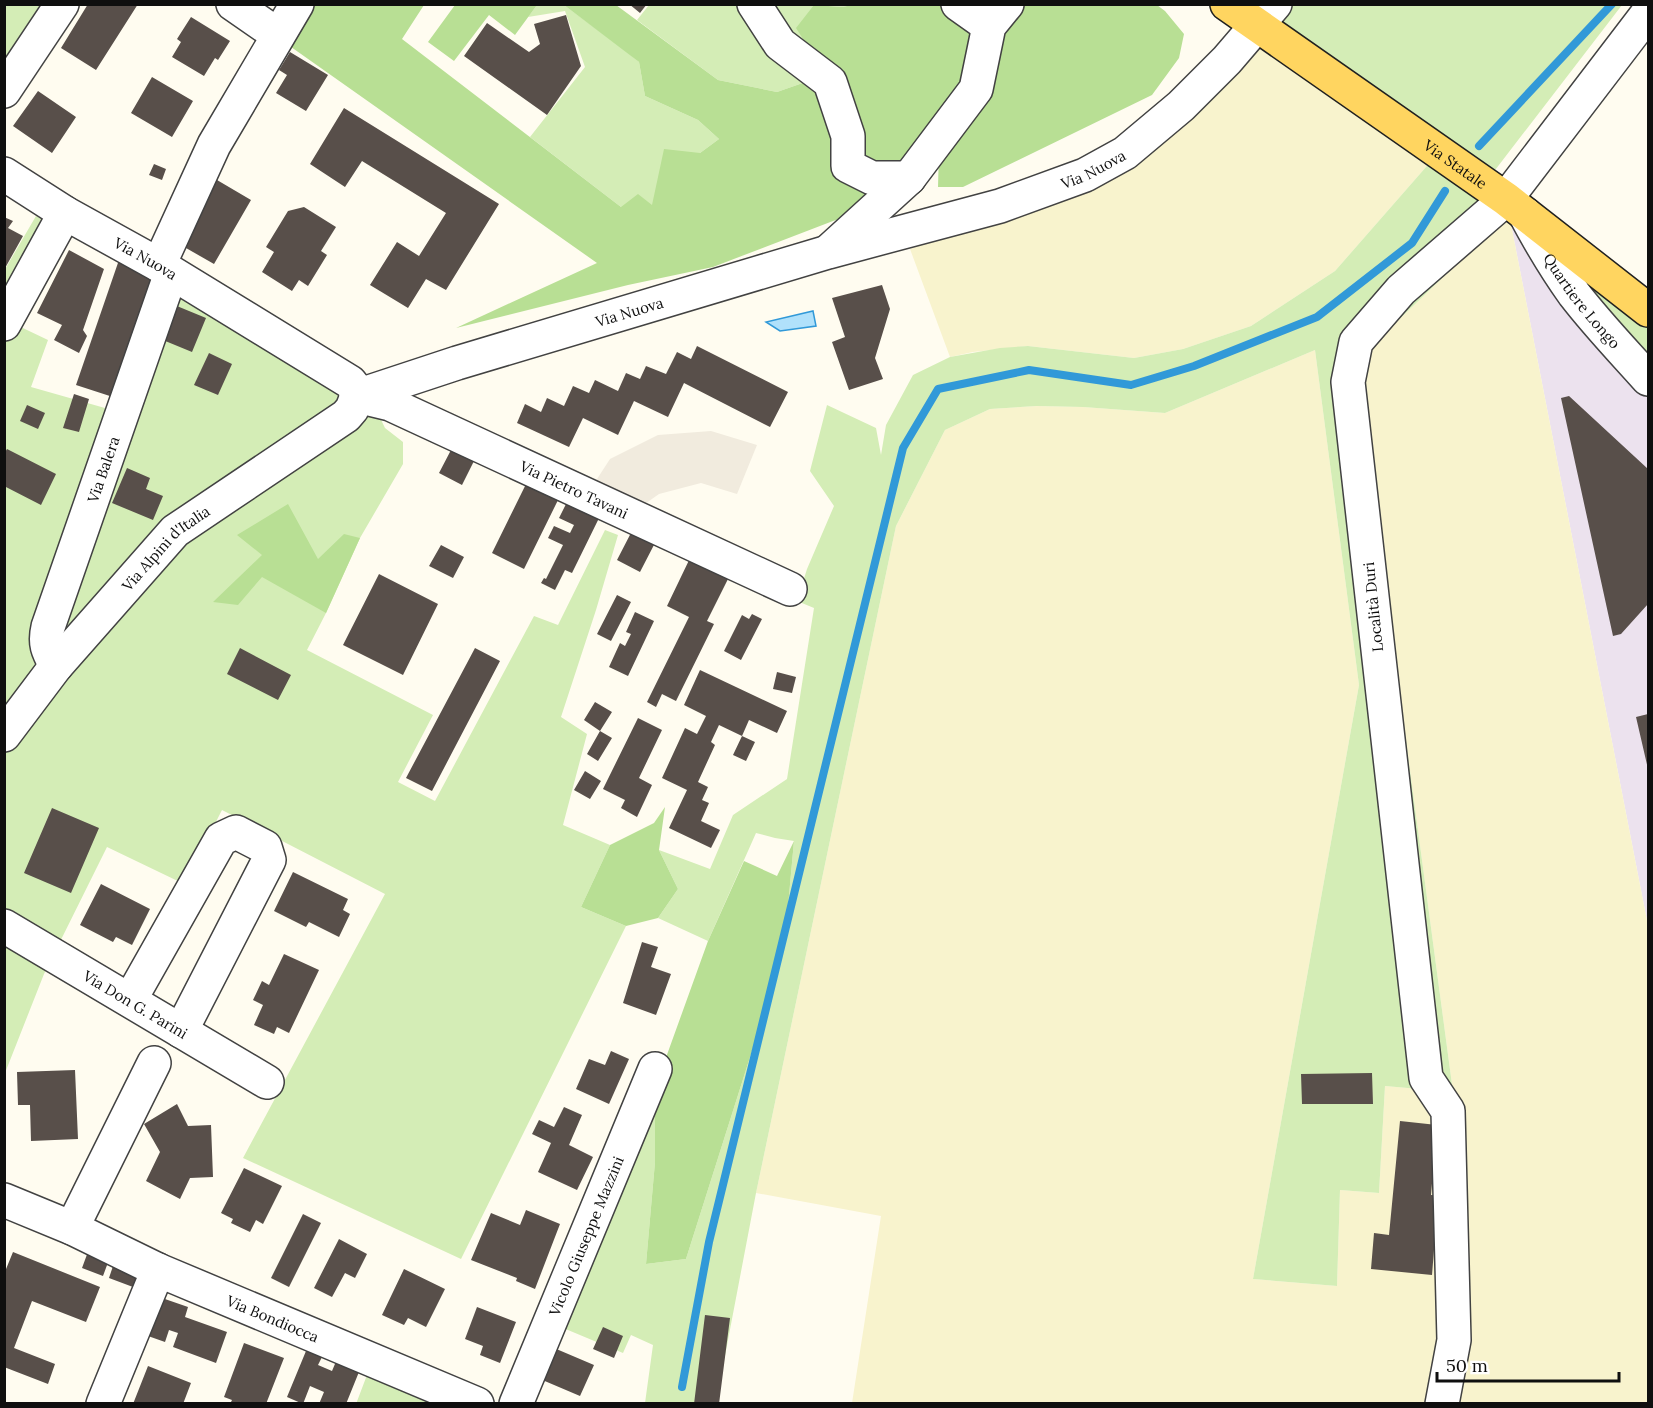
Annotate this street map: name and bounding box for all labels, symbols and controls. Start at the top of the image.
street label: Via Statale [1419,135,1491,193]
street label: Via Nuova [1057,145,1129,193]
street label: Via Nuova [110,232,181,284]
street label: Quartiere Longo [1540,249,1625,352]
street label: Via Nuova [592,292,666,331]
street label: Via Balera [82,433,123,506]
street label: Via Pietro Tavani [516,456,631,522]
street label: Via Alpini d'Italia [117,501,213,595]
street label: Località Duri [1359,561,1387,653]
street label: Via Don G. Parini [79,965,191,1042]
street label: Vicolo Giuseppe Mazzini [544,1153,627,1320]
street label: Via Bondiocca [223,1290,322,1346]
scale bar [1437,1345,1618,1383]
text: 50 m [1446,1354,1488,1377]

